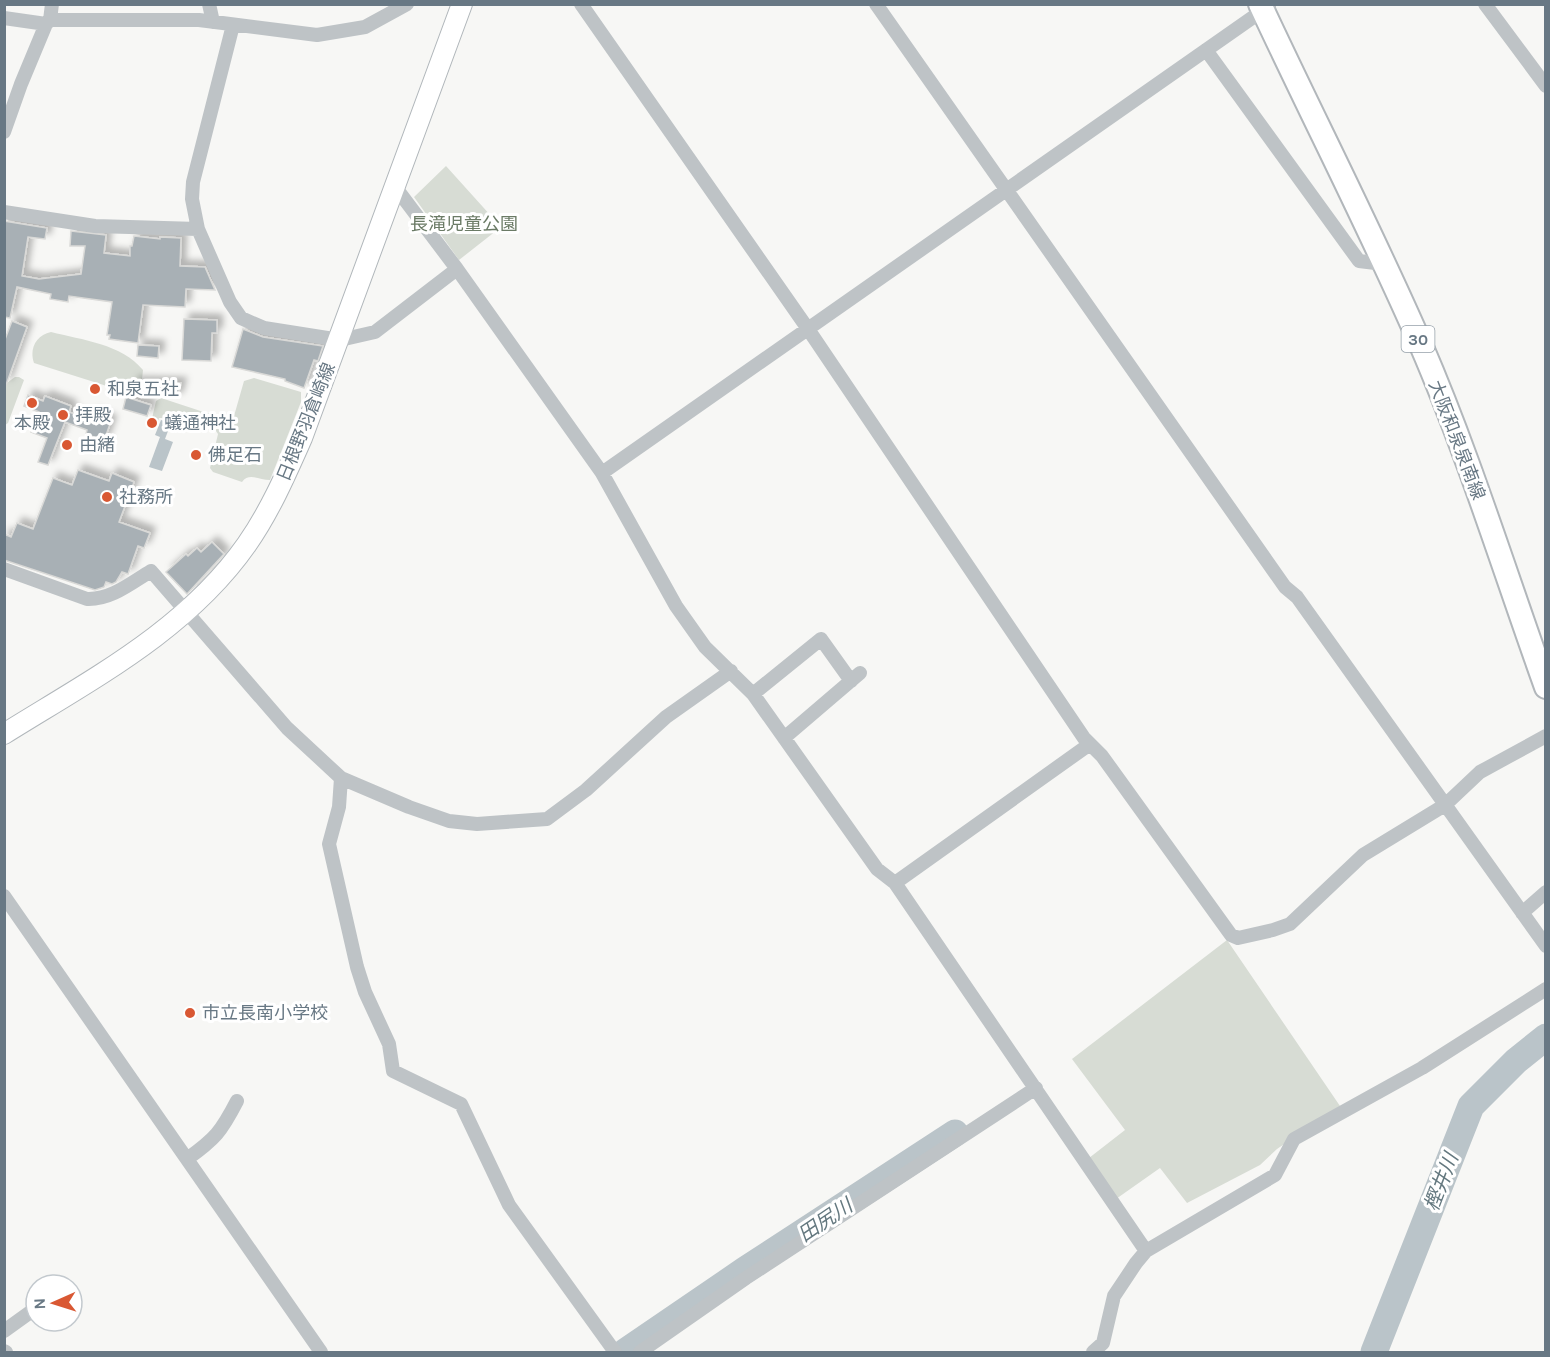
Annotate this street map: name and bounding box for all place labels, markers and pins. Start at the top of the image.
place label: 和泉五社 [107,378,179,400]
marker: 和泉五社 [88,382,102,396]
marker: 本殿 [25,396,39,410]
place label: 拝殿 [75,404,111,426]
marker: 拝殿 [56,408,70,422]
place label: 本殿 [14,412,50,434]
place label: 蟻通神社 [164,412,236,434]
marker: 蟻通神社 [145,416,159,430]
place label: 由緒 [79,434,115,456]
marker: 由緒 [60,438,74,452]
place label: 佛足石 [208,444,262,466]
marker: 佛足石 [189,448,203,462]
place label: 社務所 [119,486,173,508]
marker: 社務所 [100,490,114,504]
place label: 市立長南小学校 [202,1002,328,1024]
marker: 市立長南小学校 [183,1006,197,1020]

